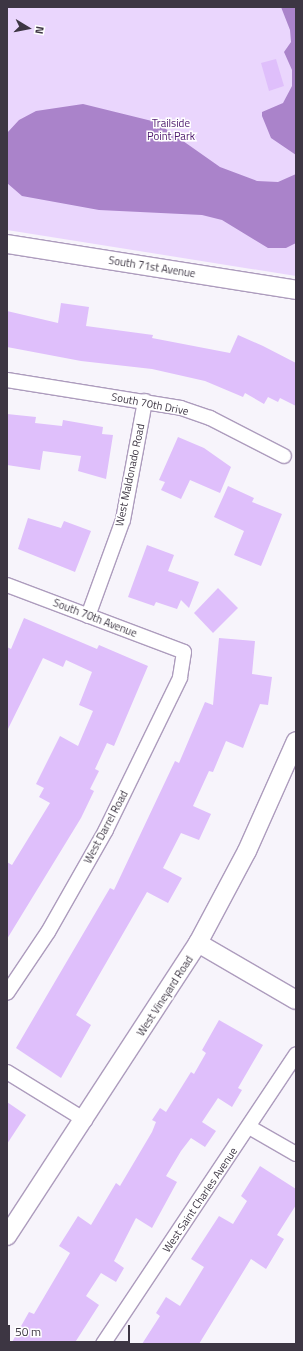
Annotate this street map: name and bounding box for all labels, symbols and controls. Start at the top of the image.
north arrow [8,8,48,48]
text: N [31,25,48,35]
park label: Trailside Point Park [147,117,195,143]
street label: South 71st Avenue [108,254,196,280]
street label: South 70th Drive [110,390,190,418]
street label: West Maldonado Road [113,422,147,528]
street label: South 70th Avenue [51,596,139,640]
street label: West Darrel Road [81,788,131,866]
street label: West Vineyard Road [134,953,196,1039]
street label: West Saint Charles Avenue [160,1145,240,1255]
scale bar [10,1317,132,1343]
text: 50 m [15,1322,41,1341]

